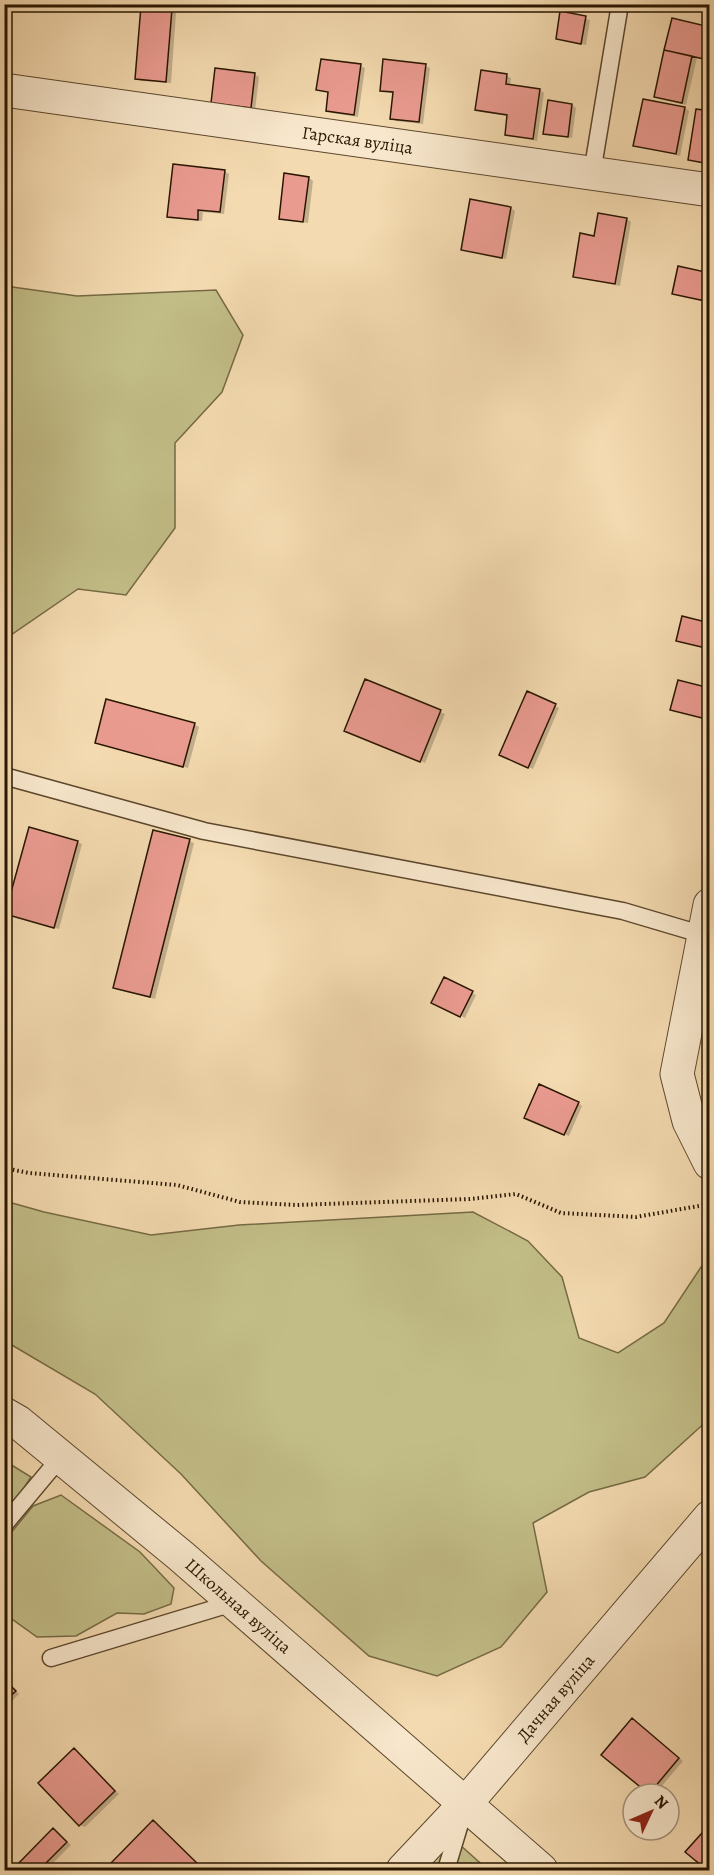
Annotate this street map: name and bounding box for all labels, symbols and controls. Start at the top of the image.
street label: Гарская вуліца [300,120,415,160]
street label: Школьная вуліца [180,1553,297,1659]
street label: Дачная вуліца [511,1648,600,1747]
north arrow [621,1782,681,1842]
text: N [649,1790,673,1814]

